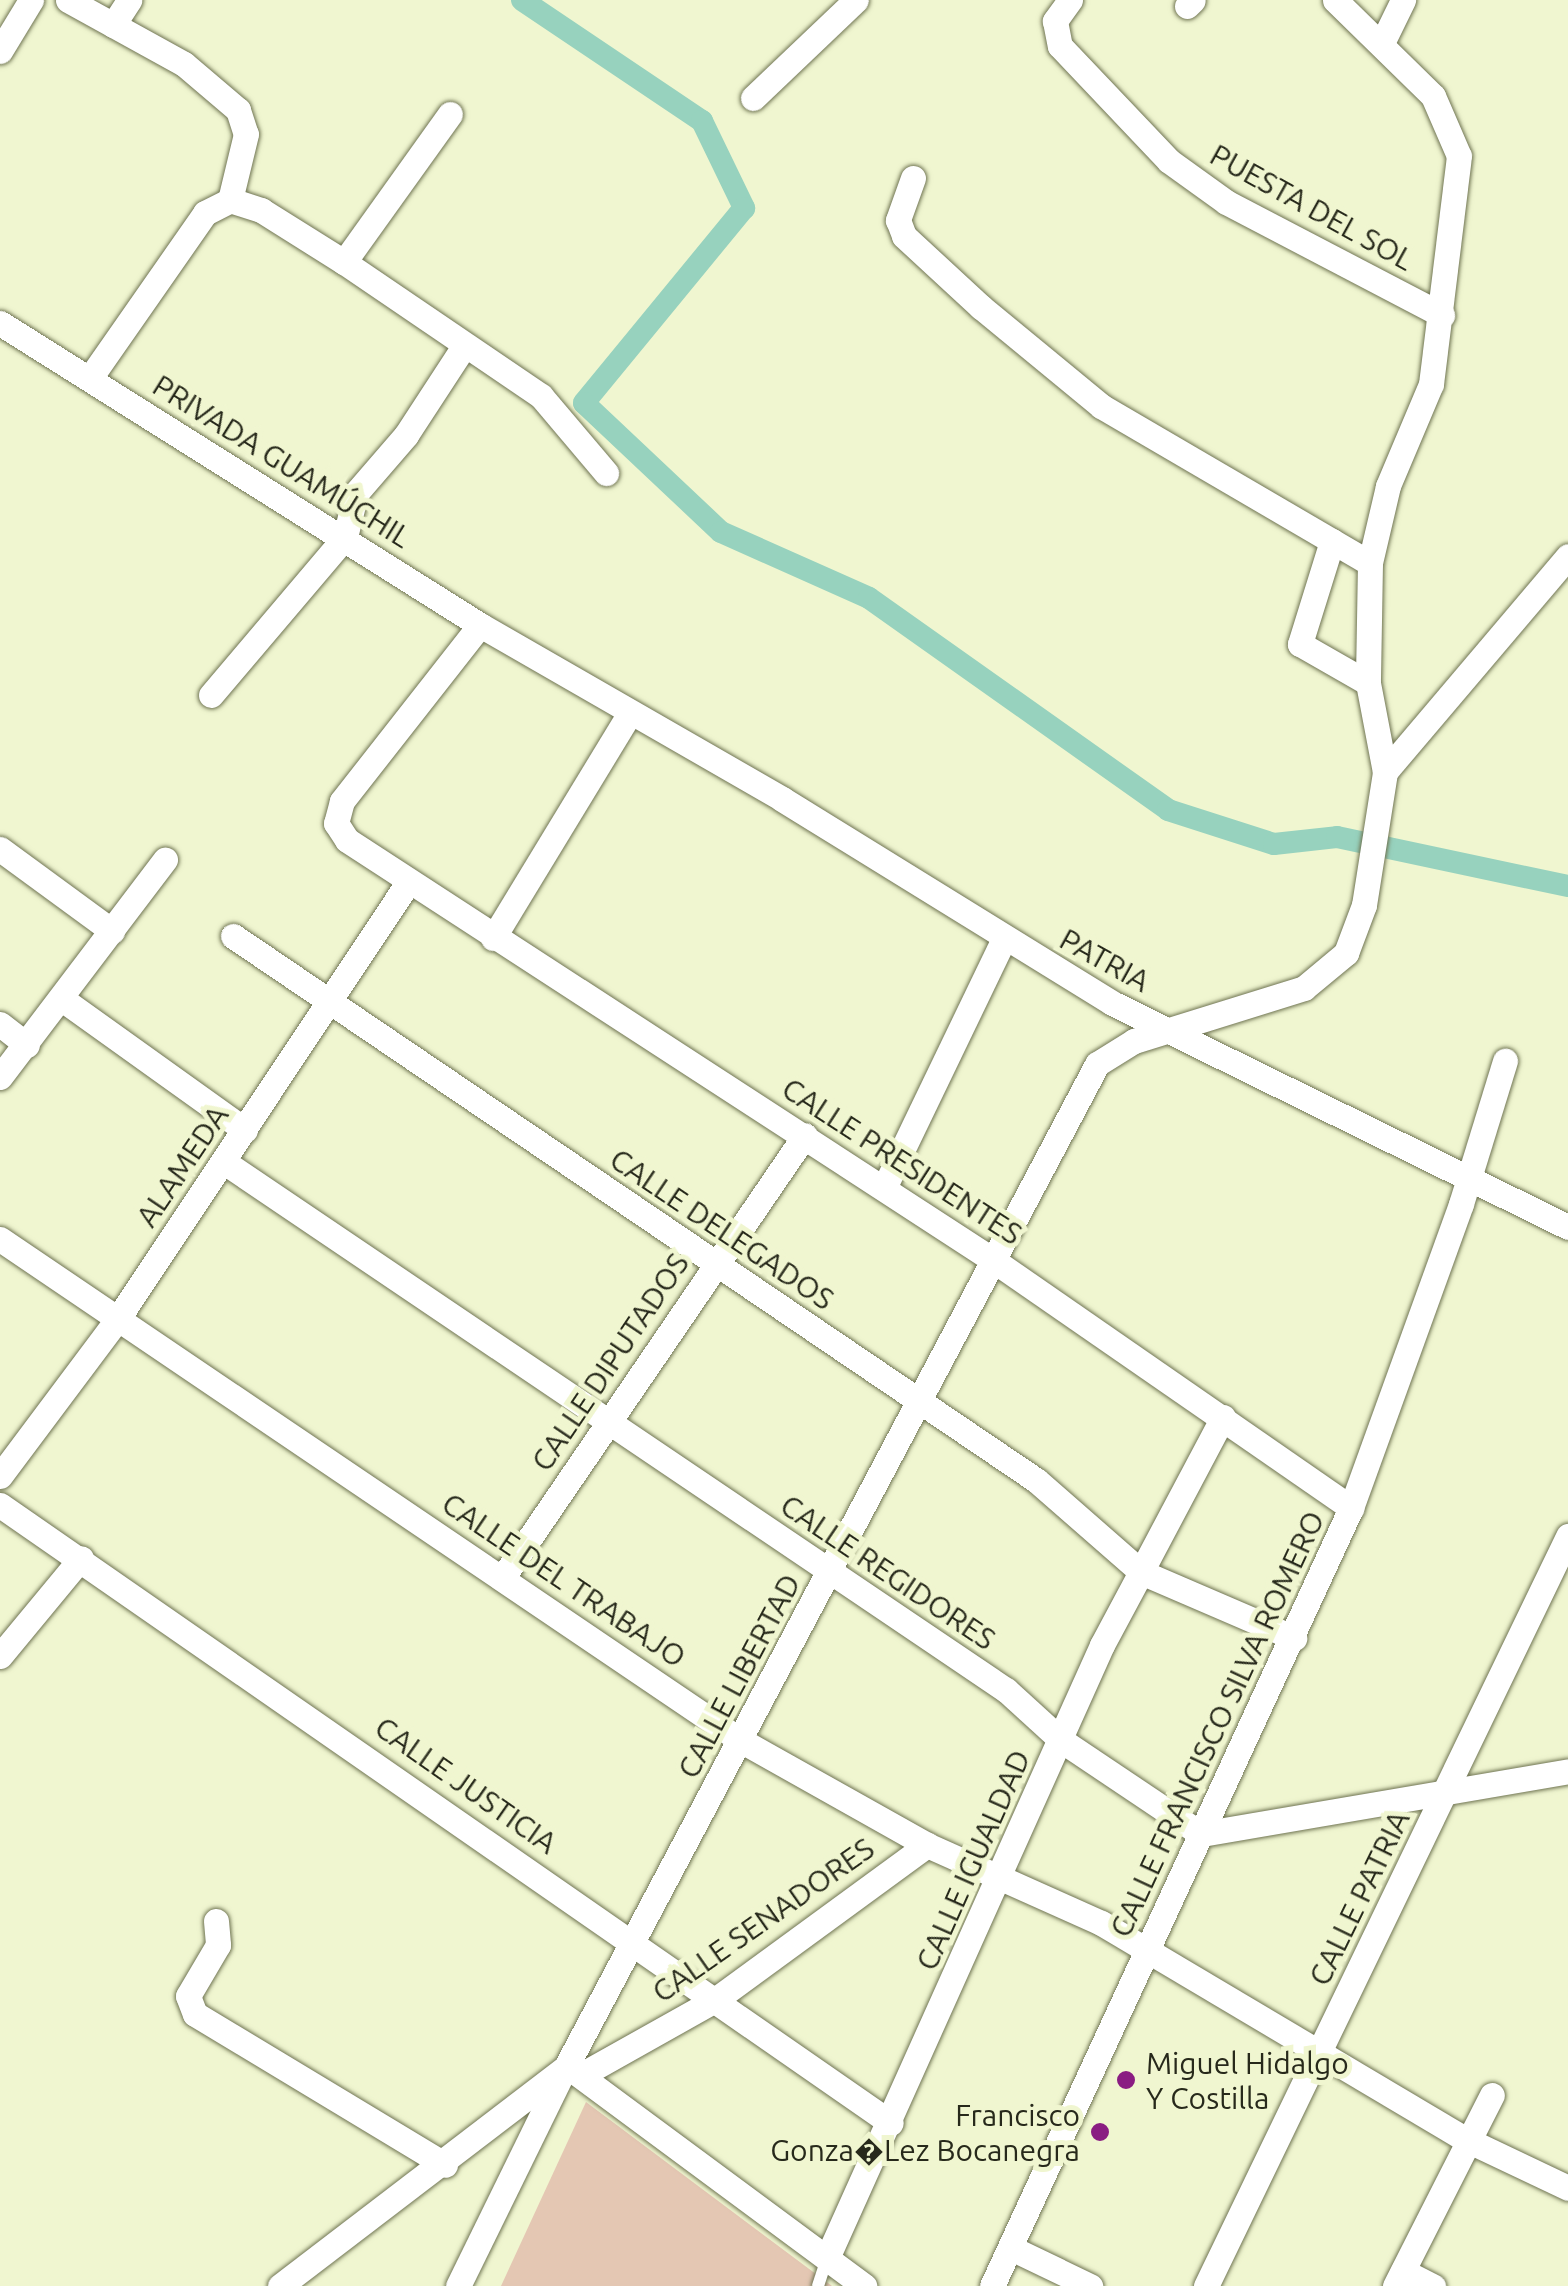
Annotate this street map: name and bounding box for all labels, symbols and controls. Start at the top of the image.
street label: PUESTA DEL SOL [1204,136,1420,278]
street label: PRIVADA GUAMÚCHIL [146,367,418,555]
street label: PATRIA [1054,921,1156,999]
street label: CALLE PRESIDENTES [775,1070,1029,1252]
street label: ALAMEDA [128,1099,236,1233]
street label: CALLE DELEGADOS [603,1141,841,1317]
street label: CALLE DIPUTADOS [524,1246,696,1478]
street label: CALLE DEL TRABAJO [435,1485,693,1675]
street label: CALLE REGIDORES [774,1487,1002,1657]
street label: CALLE FRANCISCO SILVA ROMERO [1102,1505,1332,1943]
street label: CALLE LIBERTAD [670,1568,808,1784]
street label: CALLE JUSTICIA [368,1709,564,1861]
street label: CALLE IGUALDAD [908,1744,1038,1976]
street label: CALLE PATRIA [1301,1805,1417,1991]
street label: CALLE SENADORES [645,1830,881,2010]
place label: Miguel Hidalgo Y Costilla [1146,2045,1349,2116]
marker: Miguel Hidalgo Y Costilla [1115,2069,1137,2091]
place label: Francisco Gonza�Lez Bocanegra [770,2097,1080,2168]
marker: Francisco Gonza�Lez Bocanegra [1089,2121,1111,2143]

